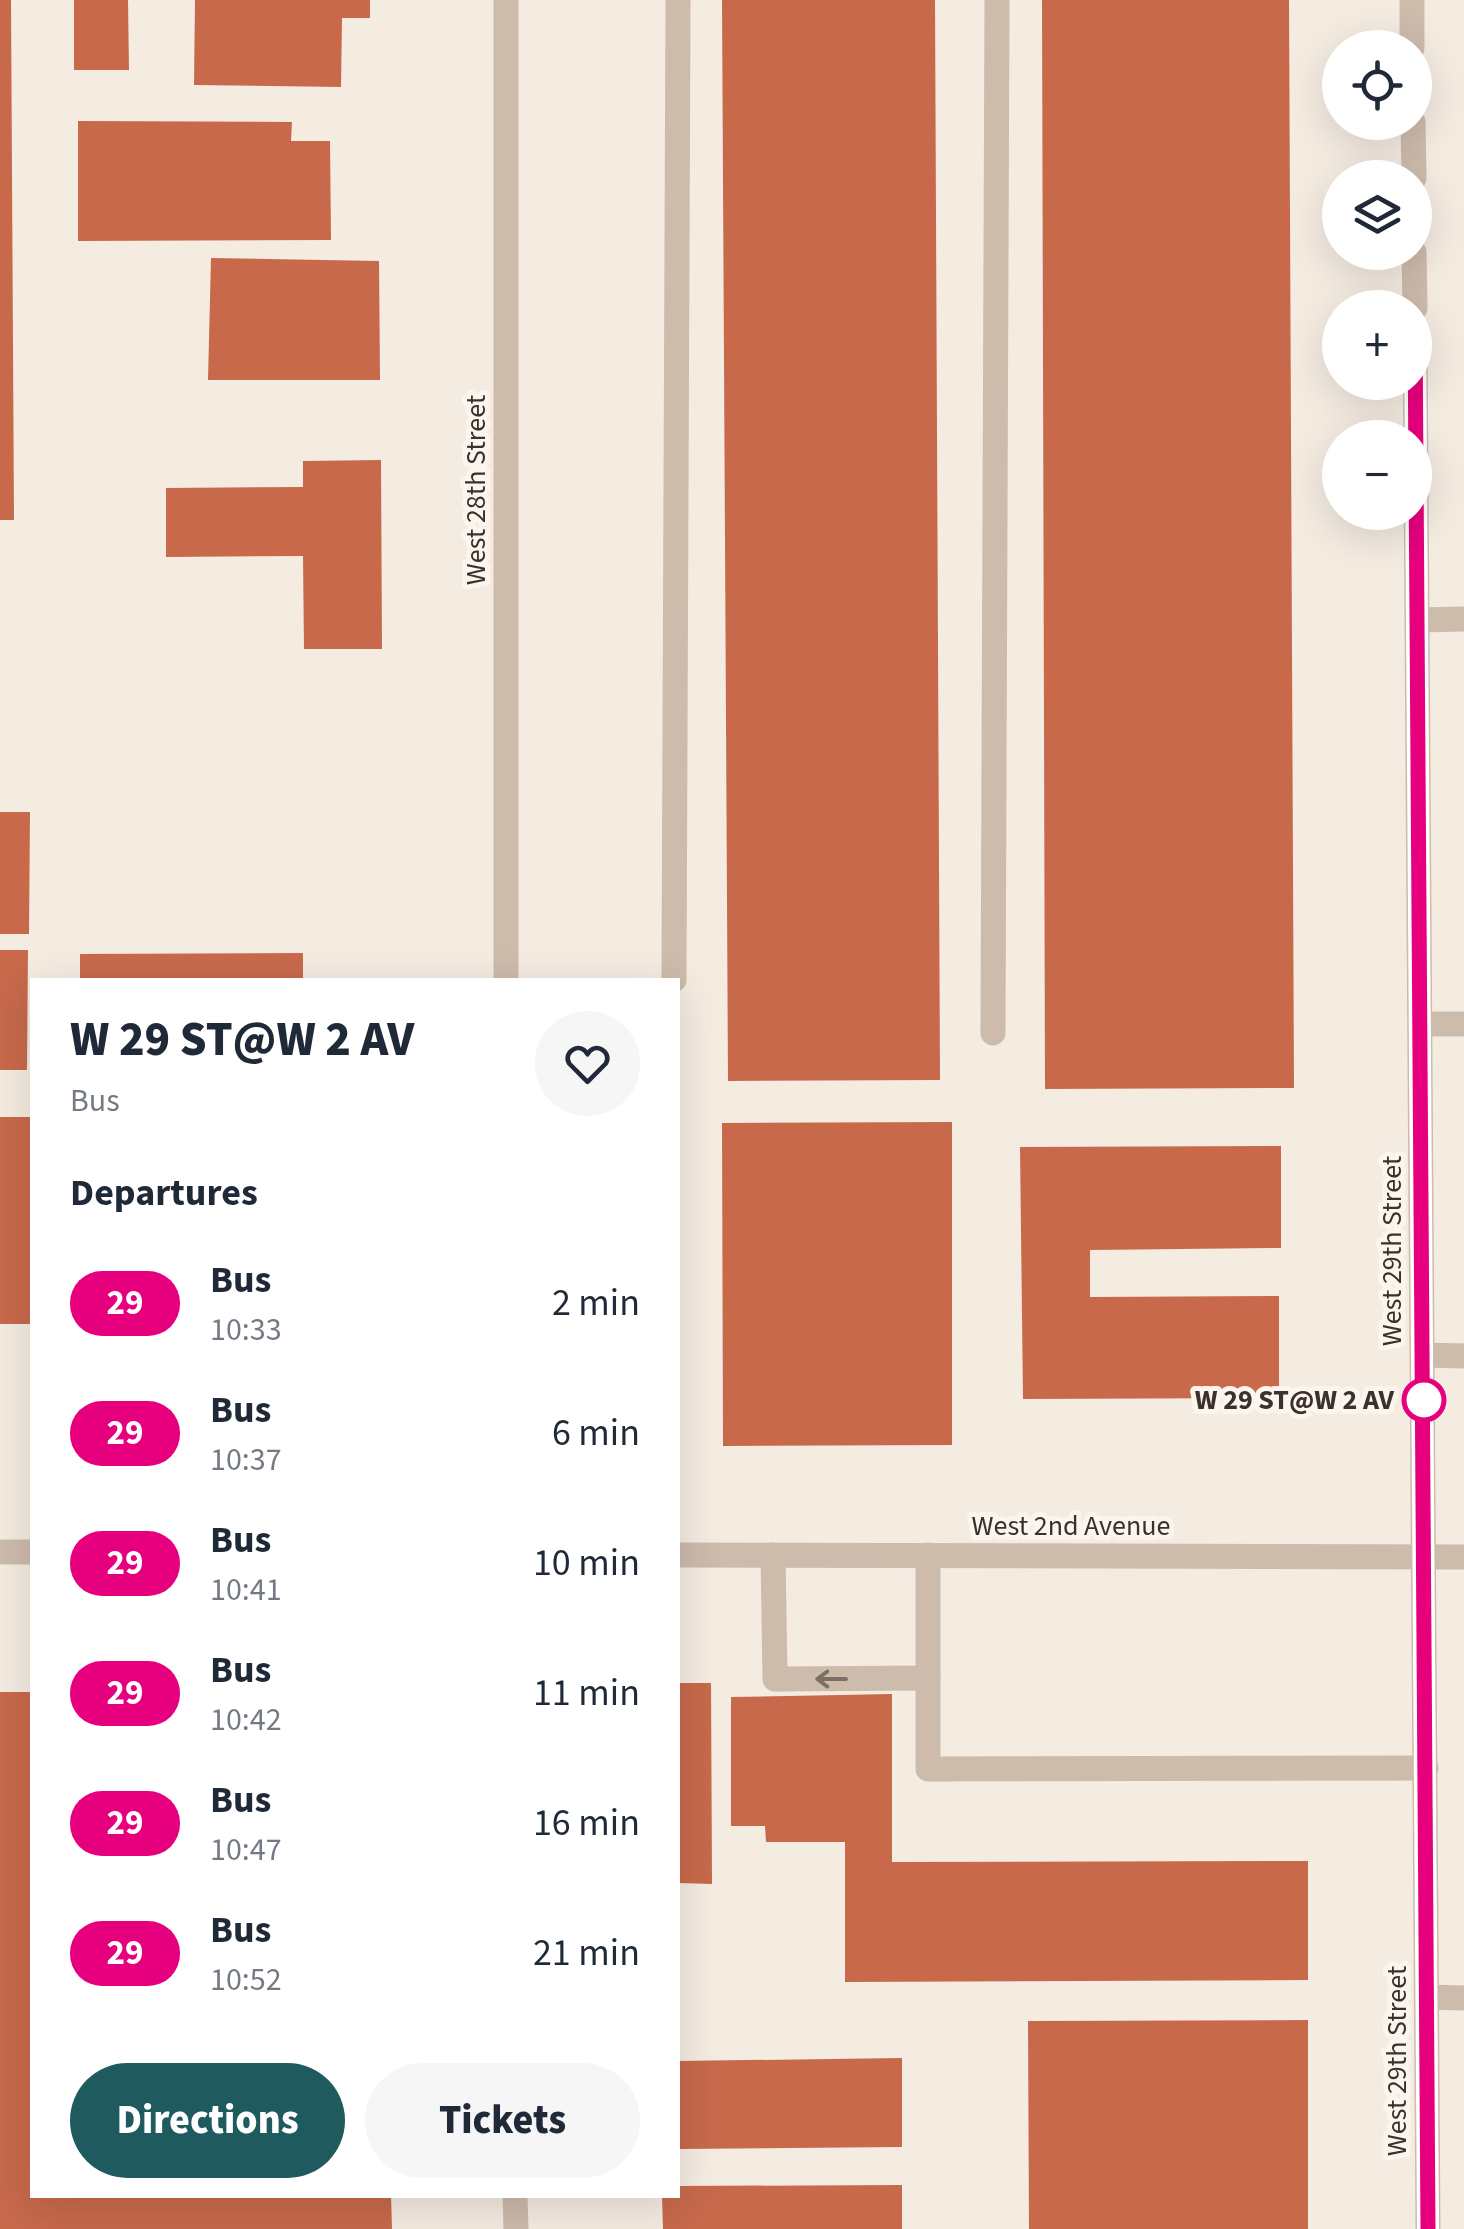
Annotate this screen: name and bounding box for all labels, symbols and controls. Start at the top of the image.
map controls [1322,30,1432,530]
button: locate [1322,30,1432,140]
button: layers [1322,160,1432,270]
button: + [1322,290,1432,400]
street label: West 28th Street [456,394,496,585]
button: − [1322,420,1432,530]
text: W 29 ST@W 2 AV [70,1006,414,1074]
button: heart [535,1011,640,1116]
text: Bus [70,1078,120,1124]
street label: West 29th Street [1372,1155,1412,1346]
text: Departures [70,1166,258,1220]
text: Bus [210,1253,271,1307]
text: 2 min [552,1276,640,1330]
text: 29 [107,1278,143,1328]
text: 10:33 [210,1307,282,1353]
marker: W 29 ST@W 2 AV [1403,1379,1445,1421]
place label: W 29 ST@W 2 AV [1195,1380,1394,1420]
text: Bus [210,1383,271,1437]
text: 6 min [552,1406,640,1460]
text: 29 [107,1408,143,1458]
text: 10:37 [210,1437,282,1483]
street label: West 2nd Avenue [972,1506,1170,1546]
text: Bus [210,1513,271,1567]
text: 10 min [533,1536,640,1590]
text: 29 [107,1538,143,1588]
text: 10:41 [210,1567,282,1613]
text: Bus [210,1643,271,1697]
text: 11 min [533,1666,640,1720]
text: 29 [107,1668,143,1718]
one-way arrow [815,1669,847,1688]
text: 10:42 [210,1697,282,1743]
text: Bus [210,1773,271,1827]
text: 16 min [533,1796,640,1850]
text: 29 [107,1798,143,1848]
text: 10:47 [210,1827,282,1873]
text: Bus [210,1903,271,1957]
text: 21 min [533,1926,640,1980]
text: 29 [107,1928,143,1978]
text: 10:52 [210,1957,282,2003]
street label: West 29th Street [1377,1965,1417,2156]
button: Directions [70,2063,345,2178]
button: Tickets [365,2063,640,2178]

